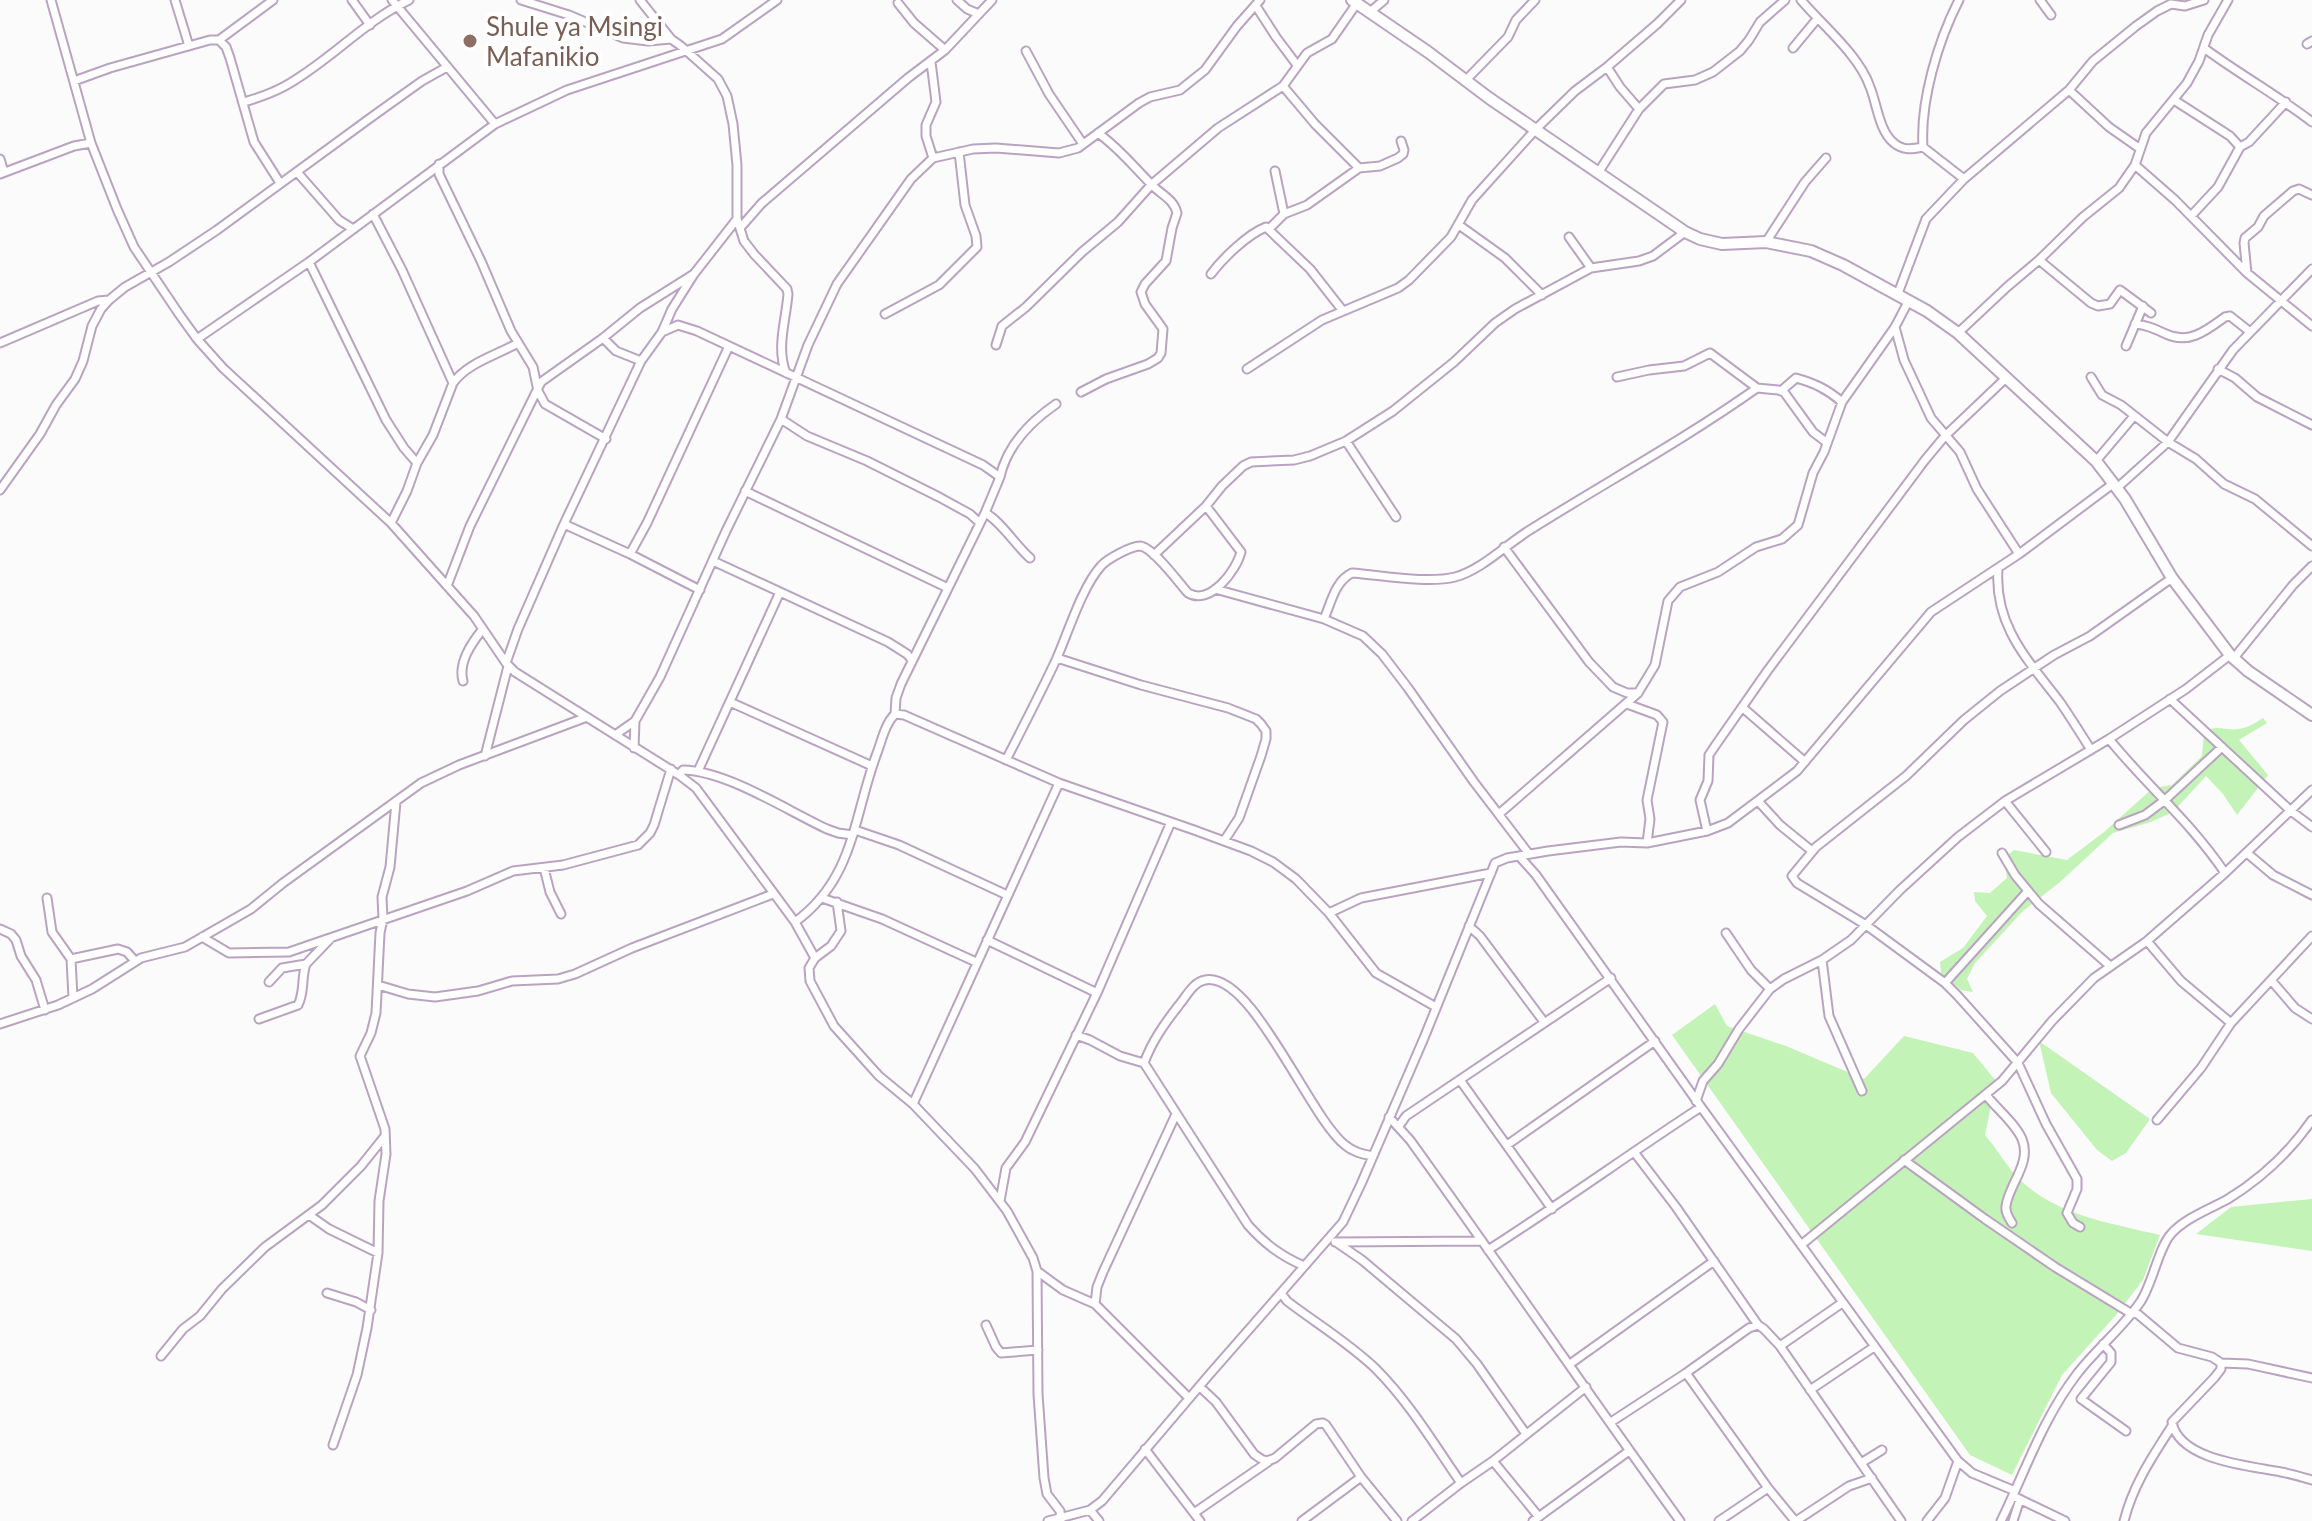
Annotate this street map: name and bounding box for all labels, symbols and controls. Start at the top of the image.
place label: Shule ya Msingi Mafanikio [486,10,663,72]
marker: Shule ya Msingi Mafanikio [461,32,479,50]

